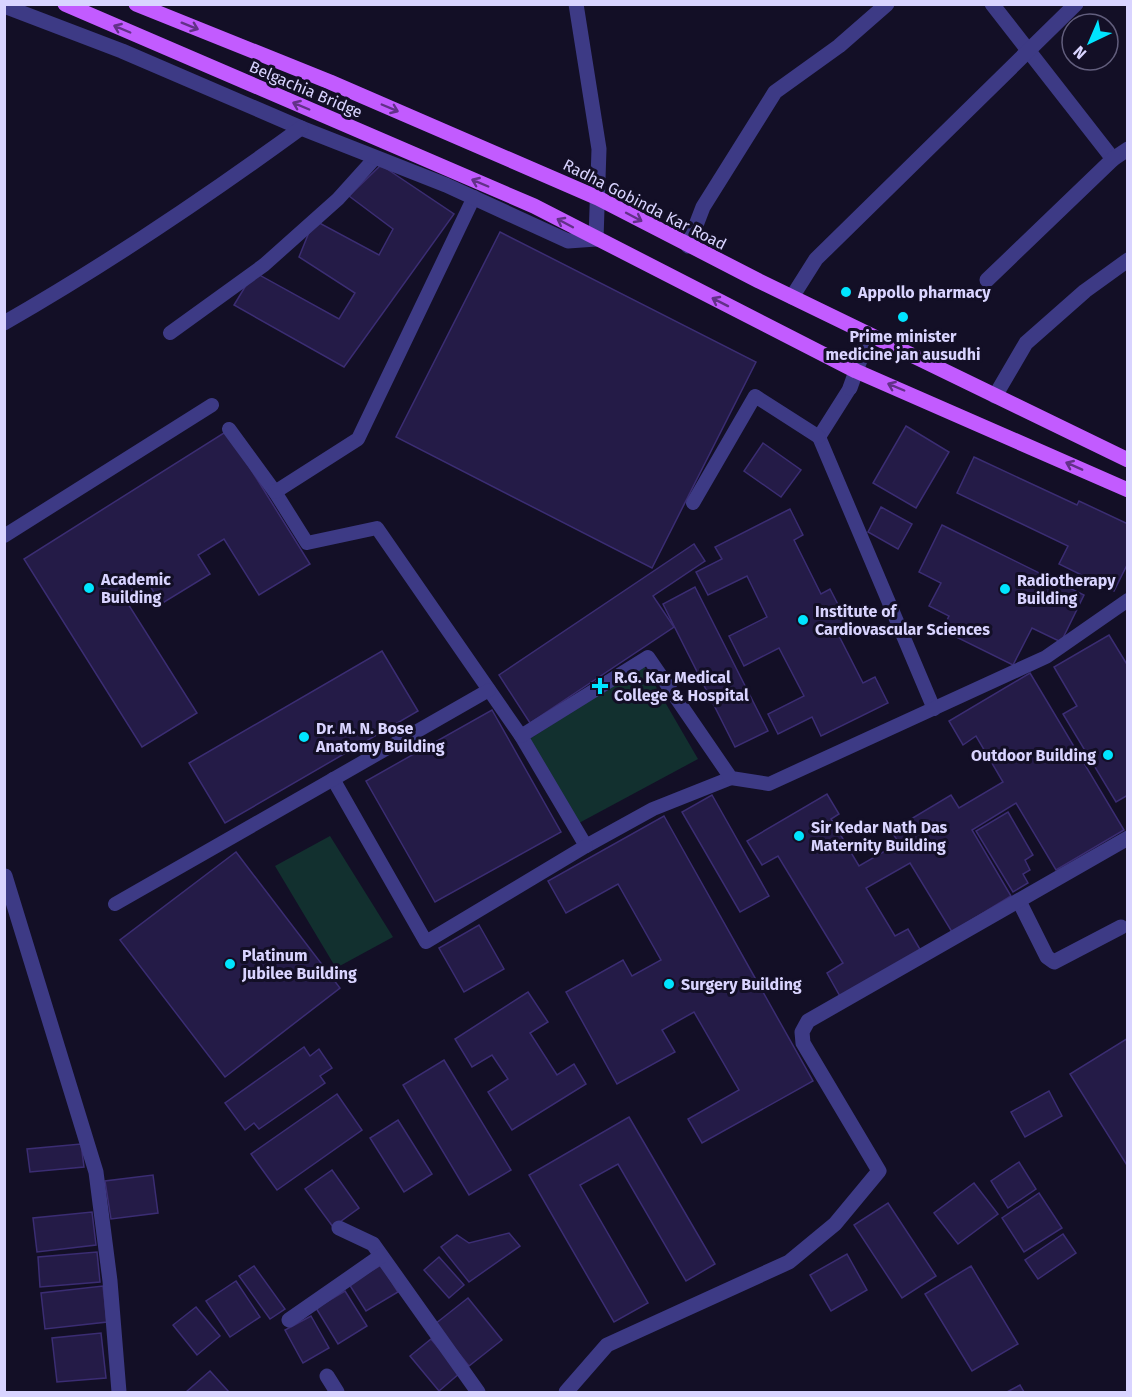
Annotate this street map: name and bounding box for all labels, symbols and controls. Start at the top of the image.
north arrow [1060,12,1120,72]
one-way arrow [181,21,199,32]
one-way arrow [113,23,132,34]
text: N [1070,42,1090,63]
street label: Belgachia Bridge [246,57,365,122]
one-way arrow [292,100,311,111]
one-way arrow [381,103,399,114]
street label: Radha Gobinda Kar Road [560,155,730,254]
one-way arrow [472,177,490,188]
one-way arrow [625,211,642,223]
one-way arrow [556,216,574,228]
place label: Appollo pharmacy [857,283,991,302]
marker: Appollo pharmacy [839,285,853,299]
one-way arrow [712,296,730,307]
marker: Prime minister medicine jan ausudhi [896,310,910,324]
place label: Prime minister medicine jan ausudhi [826,327,980,364]
one-way arrow [887,381,905,392]
one-way arrow [1066,460,1084,471]
place label: Academic Building [100,570,171,607]
place label: Radiotherapy Building [1017,571,1116,608]
marker: Academic Building [82,581,96,595]
marker: Radiotherapy Building [998,582,1012,596]
place label: Institute of Cardiovascular Sciences [815,602,990,639]
marker: Institute of Cardiovascular Sciences [796,613,810,627]
place label: R.G. Kar Medical College & Hospital [614,668,749,705]
marker: R.G. Kar Medical College & Hospital [591,677,609,695]
place label: Dr. M. N. Bose Anatomy Building [315,719,445,756]
marker: Dr. M. N. Bose Anatomy Building [297,730,311,744]
place label: Outdoor Building [971,746,1096,765]
marker: Outdoor Building [1101,748,1115,762]
place label: Sir Kedar Nath Das Maternity Building [811,818,948,855]
marker: Sir Kedar Nath Das Maternity Building [792,829,806,843]
place label: Platinum Jubilee Building [241,946,357,983]
marker: Platinum Jubilee Building [223,957,237,971]
place label: Surgery Building [681,975,802,994]
marker: Surgery Building [662,977,676,991]

